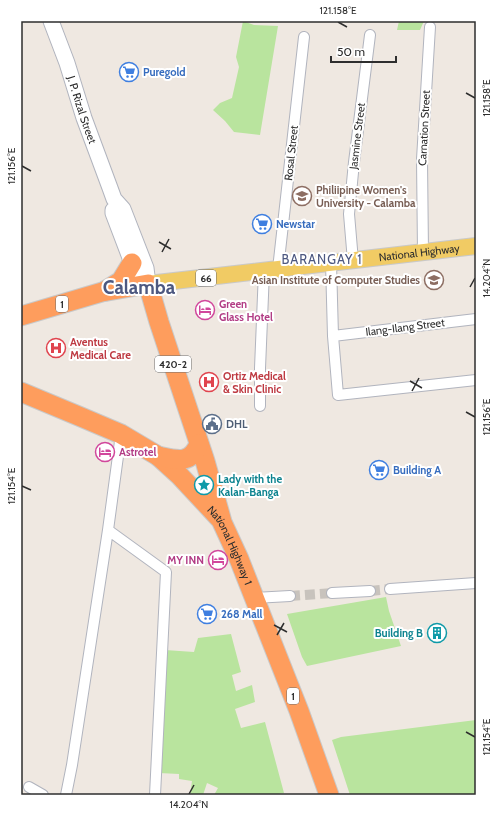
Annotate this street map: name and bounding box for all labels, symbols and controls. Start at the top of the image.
text: 121.158°E [320,4,357,17]
scale bar [331,38,396,64]
text: 50 m [337,44,365,59]
supermarket icon: Puregold [118,61,140,83]
place label: Puregold [143,65,186,79]
street label: J. P. Rizal Street [64,73,100,146]
text: 121.158°E [480,79,493,116]
street label: Carnation Street [415,89,433,166]
street label: Jasmine Street [346,102,368,171]
street label: Rosal Street [281,124,301,181]
text: 121.156°E [5,147,18,184]
place label: Philiipine Women's University - Calamba [316,183,416,210]
school or university icon: Philiipine Women's University - Calamba [291,185,313,207]
supermarket icon: Newstar [251,213,273,235]
place label: Newstar [276,217,315,231]
street label: National Highway [378,241,461,264]
district label: BARANGAY 1 [281,251,363,267]
text: 14.204°N [480,259,493,297]
school or university icon: Asian Institute of Computer Studies [423,269,445,291]
road number: 66 [196,270,216,286]
place label: Asian Institute of Computer Studies [252,273,420,287]
district label: Calamba [103,276,176,299]
road number: 1 [56,296,68,312]
place label: Green Glass Hotel [219,297,273,324]
hotel icon: Green Glass Hotel [194,299,216,321]
street label: Ilang-Ilang Street [365,315,446,339]
place label: Aventus Medical Care [70,335,131,362]
hospital icon: Aventus Medical Care [45,337,67,359]
road number: 420-2 [155,356,191,372]
place label: Ortiz Medical & Skin Clinic [223,369,286,396]
hospital icon: Ortiz Medical & Skin Clinic [198,371,220,393]
text: 121.156°E [480,398,493,435]
public building icon: DHL [201,413,223,435]
place label: DHL [226,417,248,431]
hotel icon: Astrotel [94,441,116,463]
place label: Astrotel [119,445,156,459]
supermarket icon: Building A [368,459,390,481]
place label: Building A [393,463,441,477]
text: 121.154°E [5,467,18,504]
place label: Lady with the Kalan-Banga [218,472,282,499]
place icon: Lady with the Kalan-Banga [193,474,215,496]
street label: National Highway 1 [204,503,256,587]
hotel icon: MY INN [207,549,229,571]
place label: MY INN [167,553,204,567]
supermarket icon: 268 Mall [196,603,218,625]
place label: 268 Mall [221,607,263,621]
building icon: Building B [426,622,448,644]
place label: Building B [375,626,423,640]
road number: 1 [287,688,299,704]
text: 121.154°E [480,718,493,755]
text: 14.204°N [170,798,208,811]

